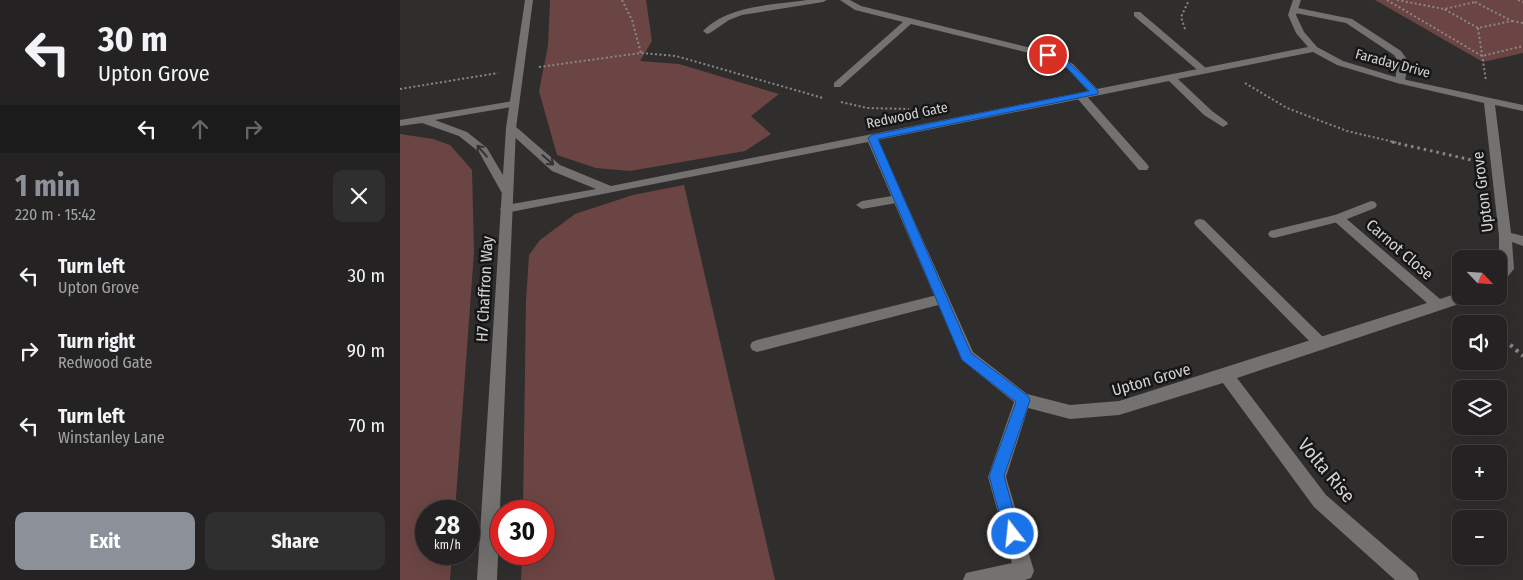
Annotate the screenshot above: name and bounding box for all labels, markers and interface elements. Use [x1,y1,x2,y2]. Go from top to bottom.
text: 30 m [98,18,168,60]
icon: left [15,20,80,85]
pin [1027,34,1069,76]
icon: arrive [1034,41,1062,69]
street label: Faraday Drive [1354,45,1432,82]
text: Upton Grove [98,60,210,87]
street label: Redwood Gate [865,99,949,132]
icon: left [133,115,161,143]
icon: ahead [186,115,214,143]
icon: right [239,115,267,143]
one-way arrow [476,144,487,157]
street label: Upton Grove [1468,150,1497,233]
one-way arrow [541,154,554,165]
text: 1 min [15,168,80,204]
button: close [333,170,385,222]
text: 220 m · 15:42 [15,205,96,224]
street label: Carnot Close [1362,215,1437,284]
street label: H7 Chaffron Way [472,235,497,342]
north arrow [1452,250,1508,305]
map controls [1452,250,1507,565]
text: Turn left [58,255,125,278]
icon: left [15,262,43,290]
text: 30 m [347,264,385,287]
text: Upton Grove [58,278,139,297]
button: sound [1452,315,1507,370]
text: Turn right [58,330,135,353]
icon: right [15,337,43,365]
text: 90 m [347,339,385,362]
text: Redwood Gate [58,353,153,372]
street label: Upton Grove [1110,359,1193,400]
button: layers [1452,380,1507,435]
text: Turn left [58,405,125,428]
icon: left [15,412,43,440]
text: 70 m [349,414,385,437]
text: Winstanley Lane [58,428,165,447]
street label: Volta Rise [1293,434,1360,507]
button: + [1452,445,1507,500]
speed limit sign: 30 [490,500,555,565]
position arrow [986,507,1038,559]
button: − [1452,510,1507,565]
text: 28 [435,511,460,541]
button: Exit [15,512,195,570]
button: Share [205,512,385,570]
text: km/h [434,538,461,552]

